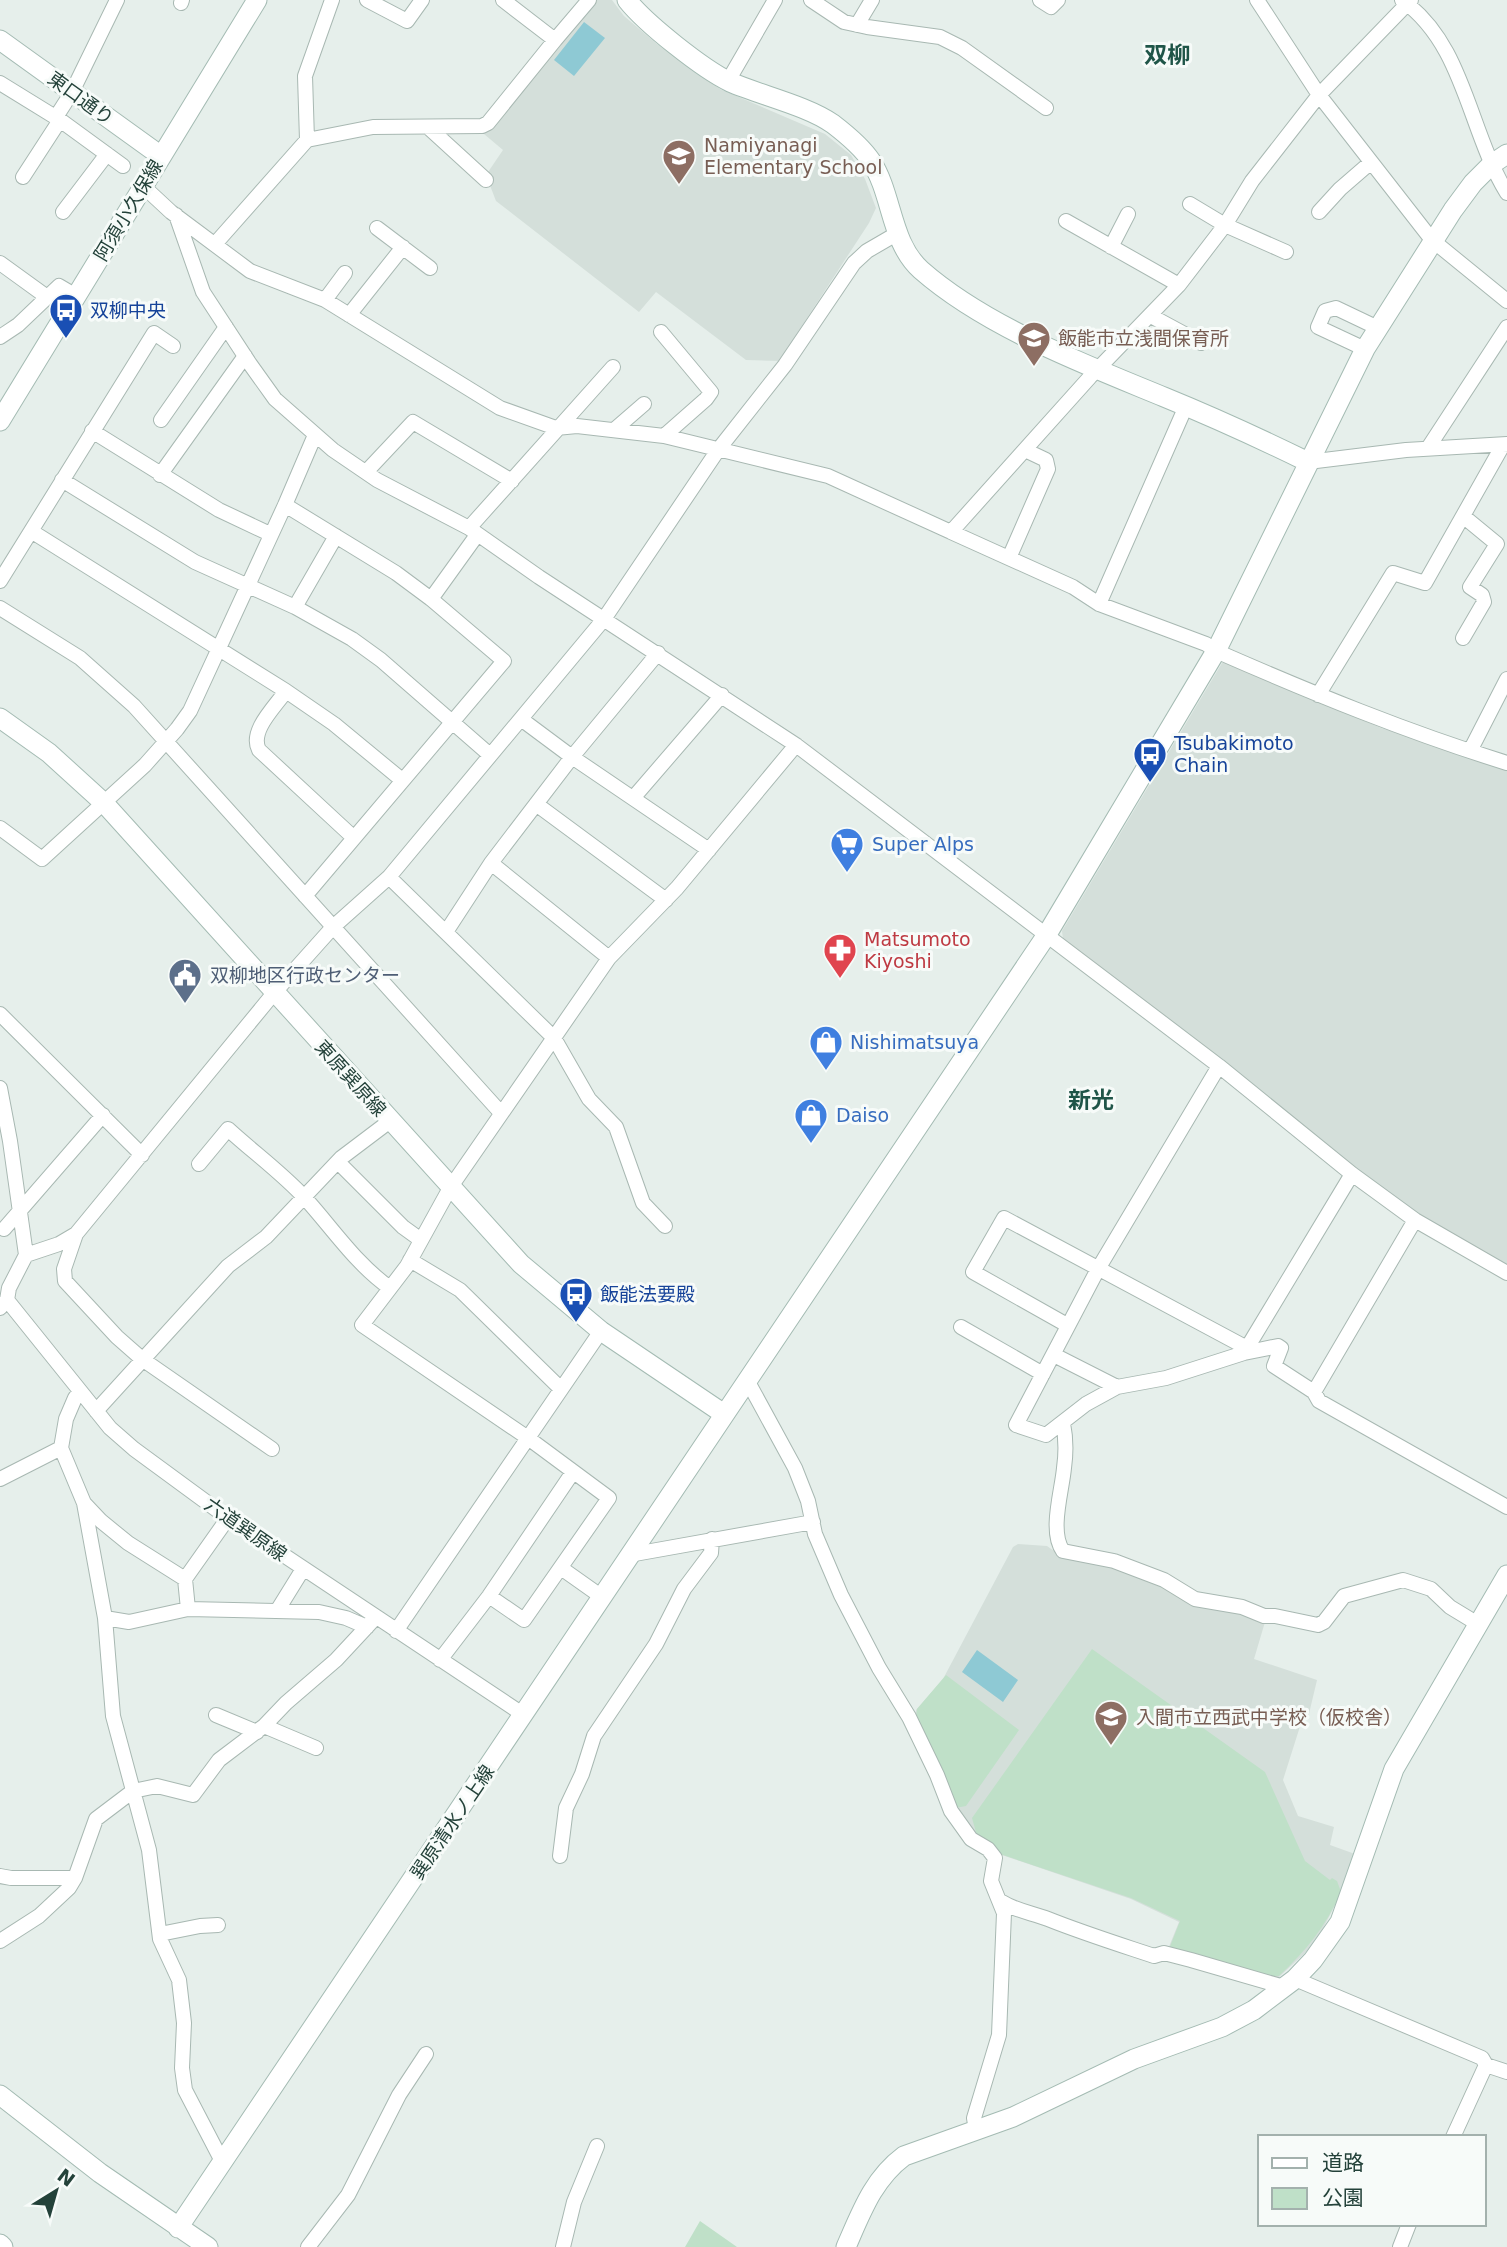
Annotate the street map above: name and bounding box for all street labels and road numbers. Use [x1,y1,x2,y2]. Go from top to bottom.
street label: 東口通り [44,67,118,129]
street label: 阿須小久保線 [89,155,167,265]
street label: 東原巽原線 [311,1035,391,1121]
street label: 六道巽原線 [201,1493,291,1565]
street label: 巽原清水ノ上線 [406,1761,498,1883]

